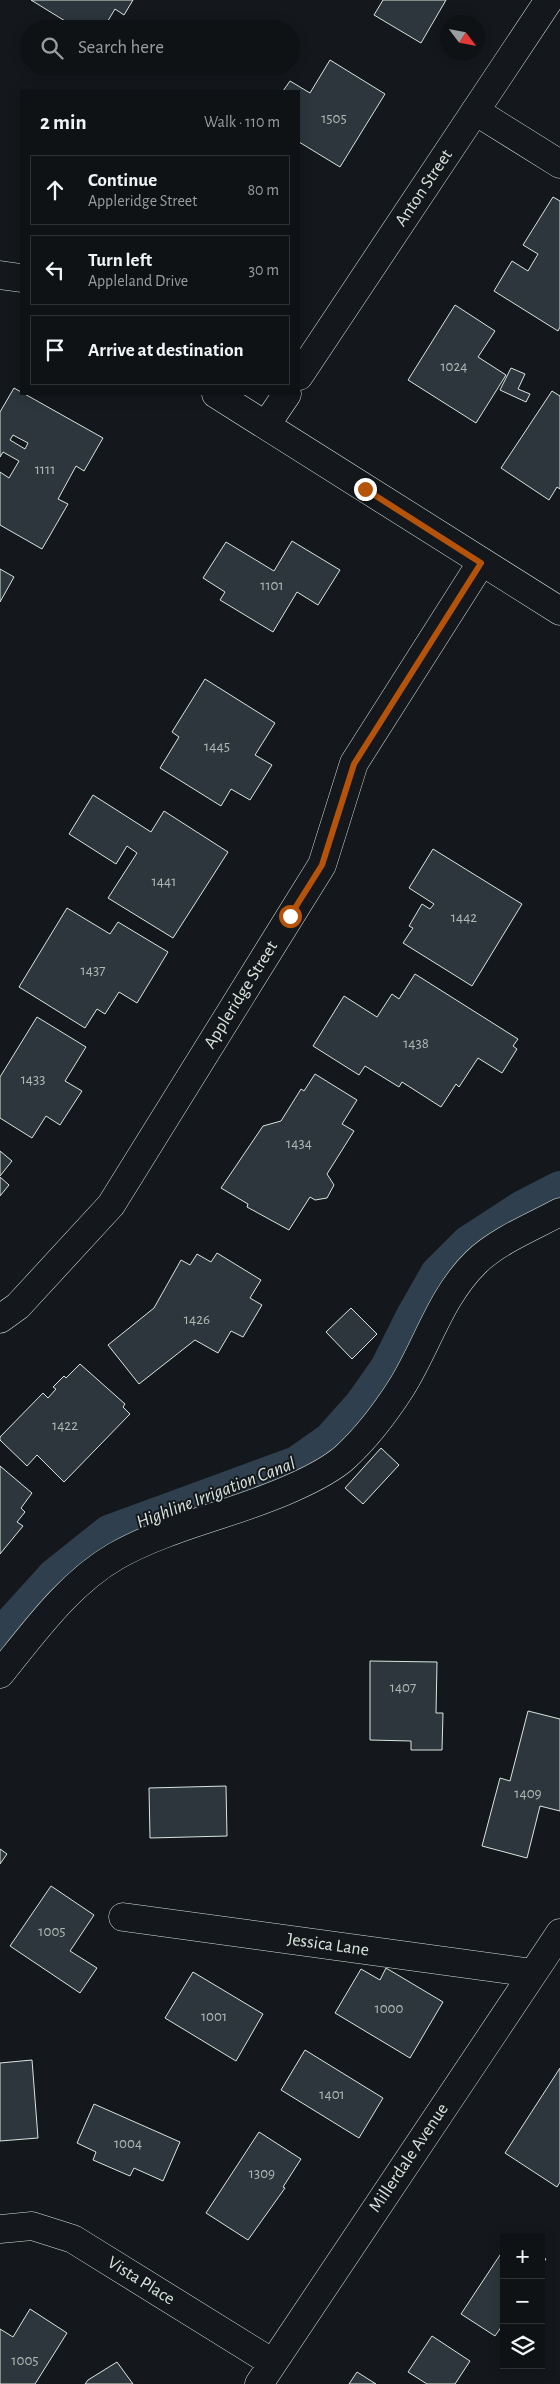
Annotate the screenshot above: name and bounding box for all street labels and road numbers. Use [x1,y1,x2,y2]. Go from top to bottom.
street label: Anton Street [392,146,456,230]
street label: Appleridge Street [201,938,281,1052]
street label: Jessica Lane [286,1930,370,1960]
street label: Millerdale Avenue [366,2100,452,2216]
street label: Vista Place [104,2253,178,2309]

